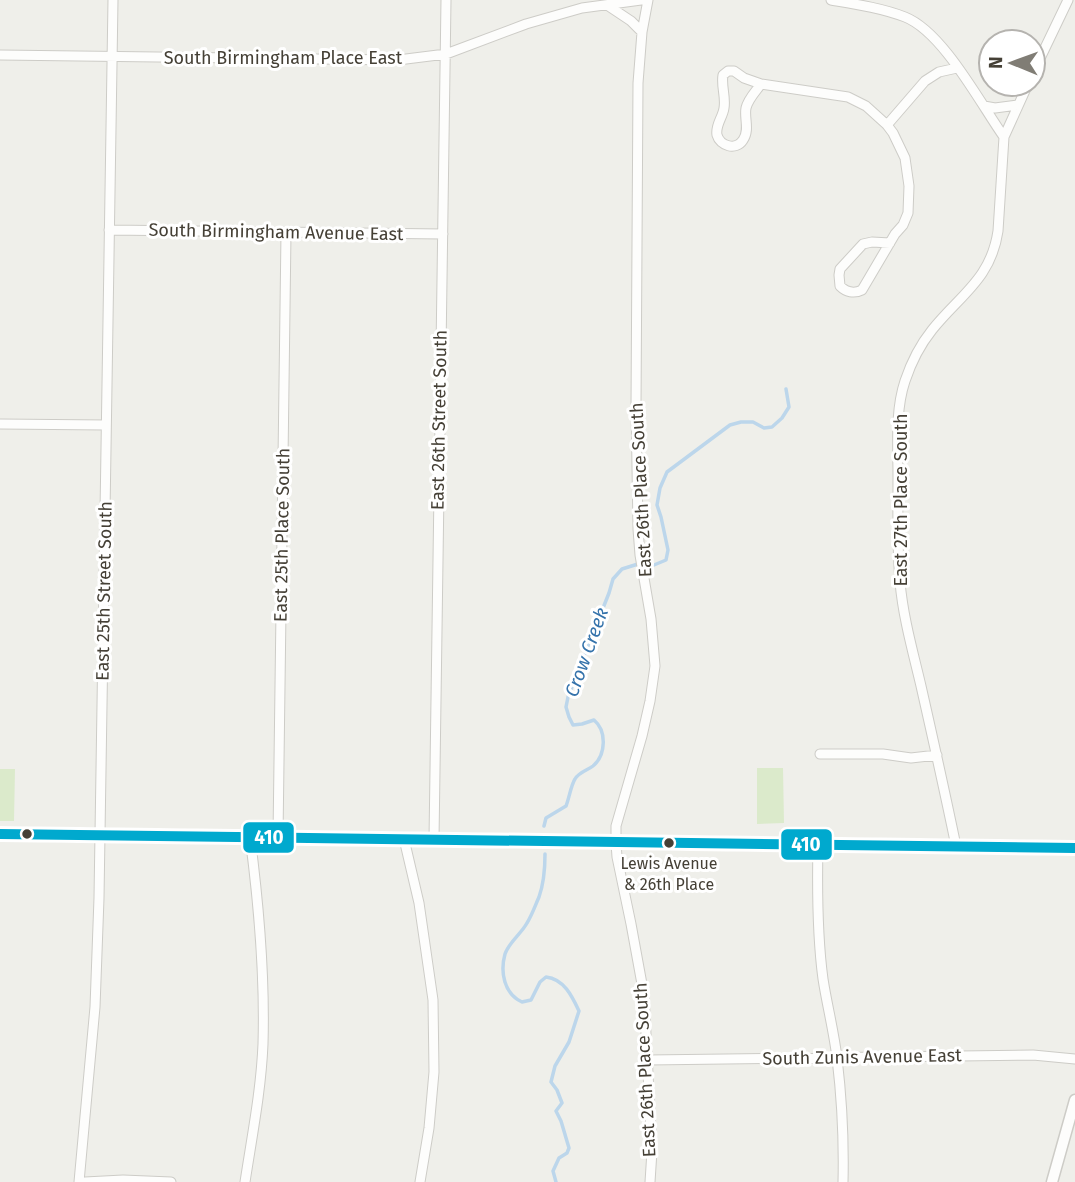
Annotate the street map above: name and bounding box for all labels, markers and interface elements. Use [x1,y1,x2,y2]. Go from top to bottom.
north arrow [977,28,1047,98]
street label: South Birmingham Place East [164,47,403,69]
text: N [984,56,1007,69]
street label: South Birmingham Avenue East [148,219,404,245]
street label: East 26th Street South [426,330,452,510]
street label: East 26th Place South [625,402,657,578]
street label: East 27th Place South [890,413,912,587]
street label: East 25th Place South [269,448,295,622]
street label: East 25th Street South [91,501,117,681]
water label: Crow Creek [560,604,613,700]
line badge: 410 [242,821,295,854]
text: 410 [254,826,284,849]
unlabelled marker [20,827,34,841]
line badge: 410 [780,828,833,861]
text: 410 [791,833,821,856]
marker: Lewis Avenue & 26th Place [662,836,676,850]
place label: Lewis Avenue & 26th Place [620,854,718,894]
street label: East 26th Place South [629,982,661,1158]
street label: South Zunis Avenue East [762,1044,962,1070]

